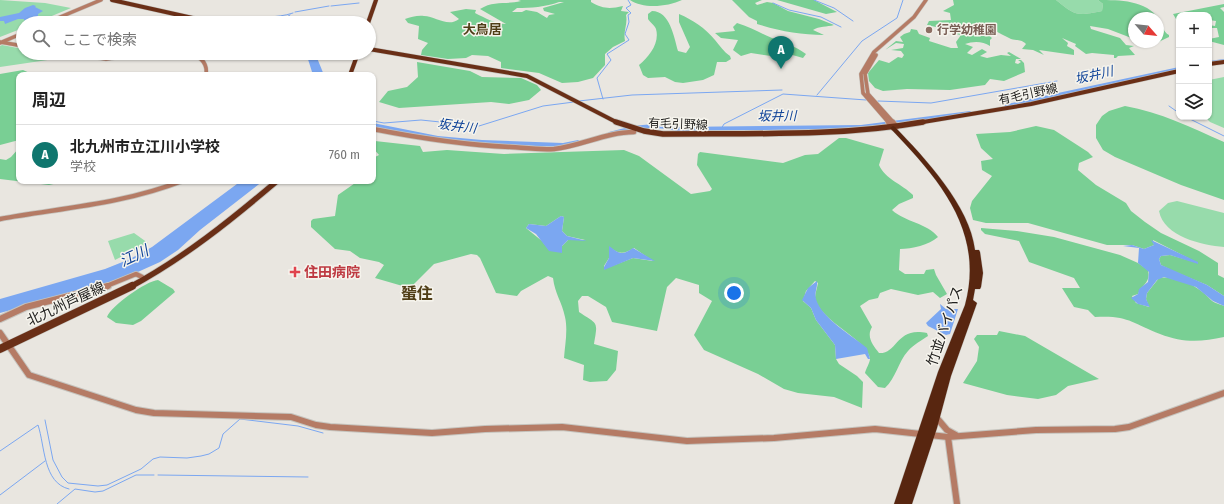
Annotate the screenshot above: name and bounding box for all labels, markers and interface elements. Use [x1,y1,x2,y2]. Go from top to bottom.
north arrow [1128,12,1164,48]
map controls [1176,12,1212,120]
button: + [1176,12,1212,48]
search box [16,16,376,60]
district label: 大鳥居 [462,22,502,37]
place label: 行学幼稚園 [937,23,997,37]
marker: 行学幼稚園 [924,25,934,35]
icon: search [30,27,52,49]
text: ここで検索 [62,31,137,49]
pin: A [768,36,794,69]
button: − [1176,48,1212,84]
water label: 坂井川 [1073,63,1117,87]
street label: 有毛引野線 [997,81,1059,107]
button: layers [1176,84,1212,120]
text: 周辺 [32,90,66,111]
water label: 坂井川 [757,108,799,124]
water label: 坂井川 [437,116,479,136]
street label: 有毛引野線 [648,116,708,132]
text: 北九州市立江川小学校 [70,138,220,156]
text: A [41,147,49,162]
text: 760 m [329,147,360,162]
text: 学校 [70,159,96,174]
water label: 江川 [117,241,153,270]
place label: 住田病院 [304,264,360,281]
marker: 住田病院 [289,266,301,278]
street label: 北九州芦屋線 [24,279,108,329]
your location [724,283,744,303]
district label: 蜑住 [401,284,433,303]
street label: 竹並バイパス [923,284,967,368]

